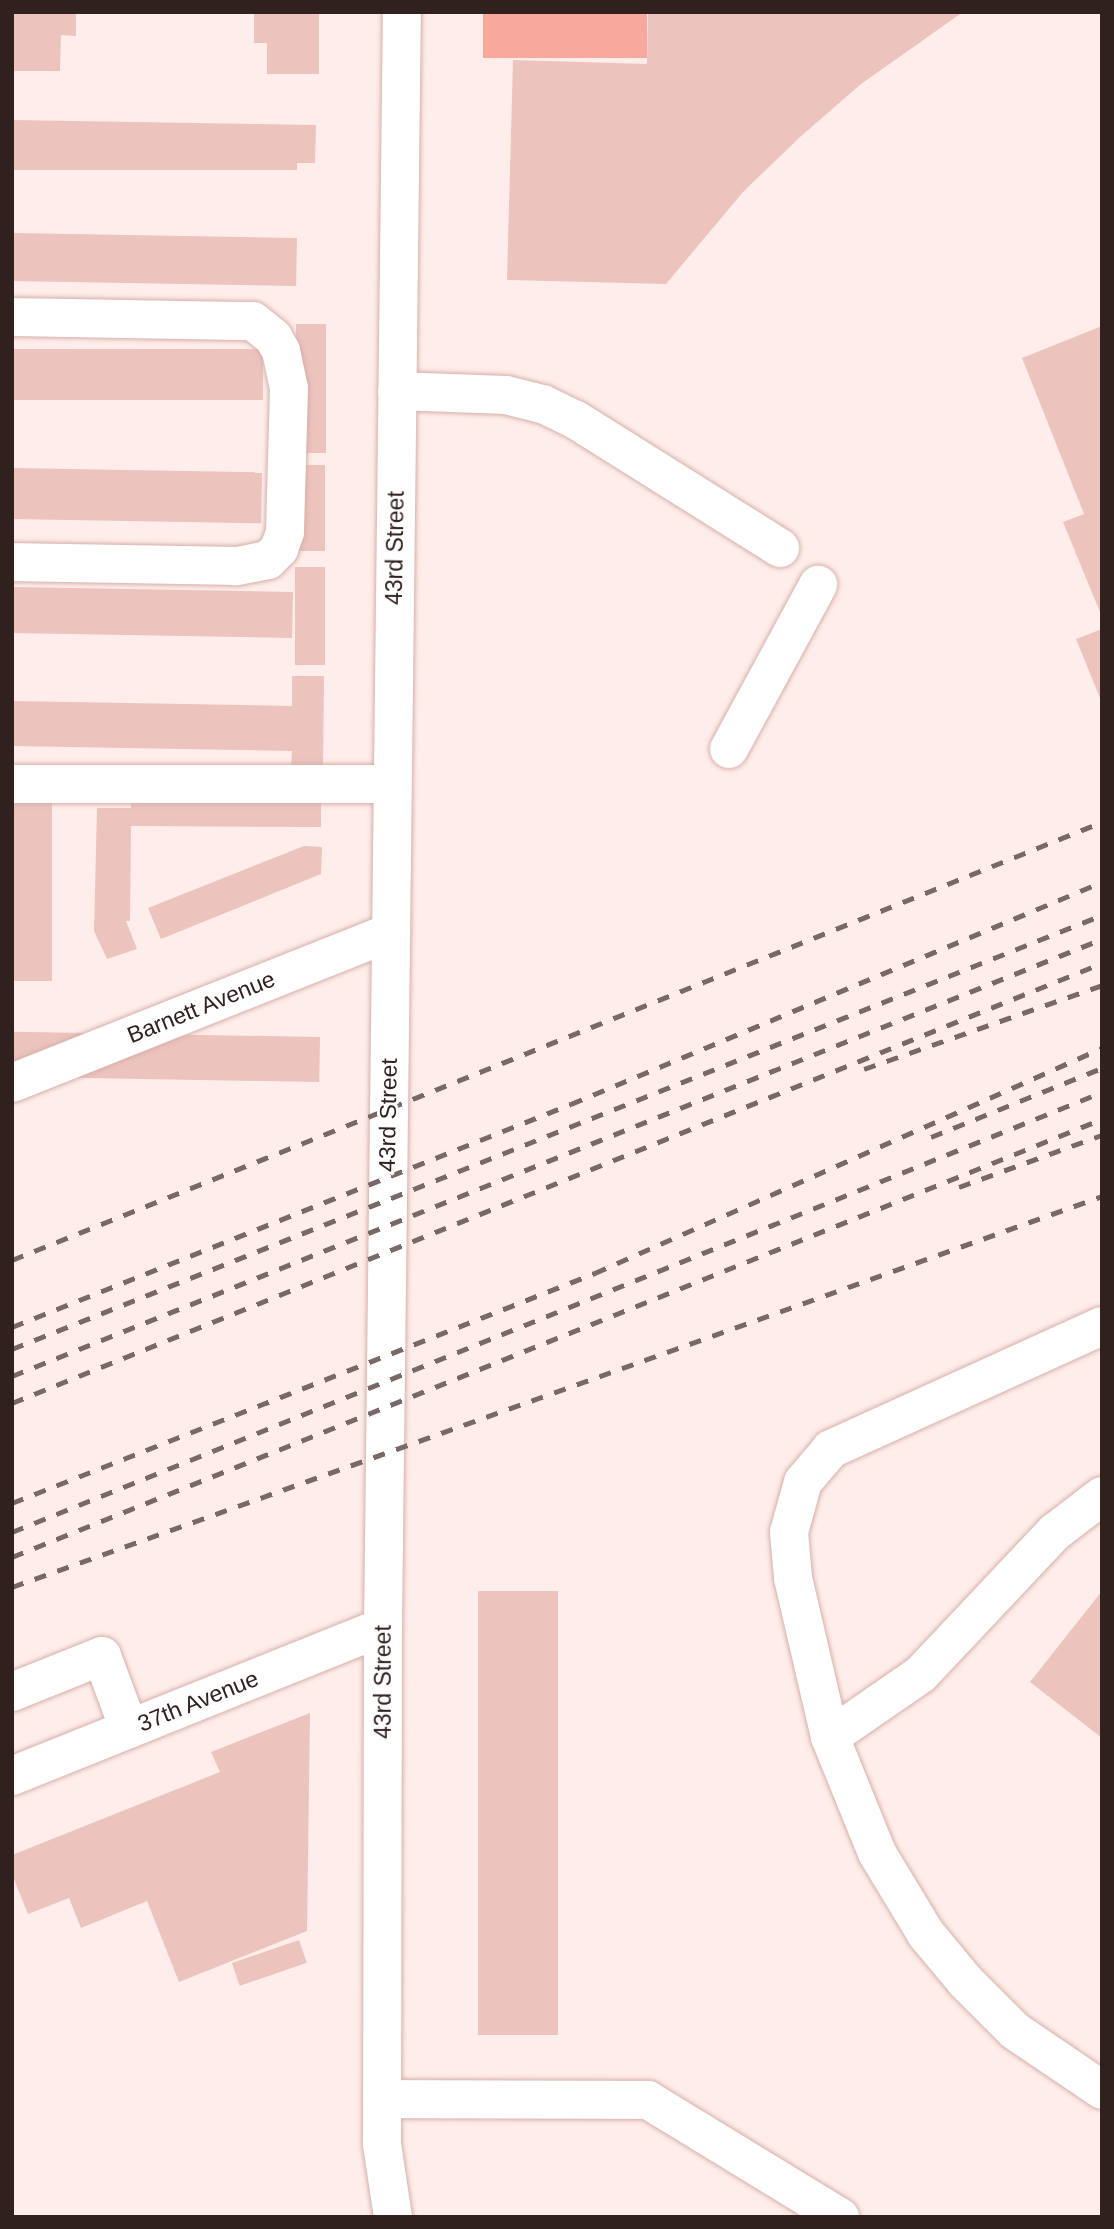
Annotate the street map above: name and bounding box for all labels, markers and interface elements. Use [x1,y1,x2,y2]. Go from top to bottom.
street label: 43rd Street [380,491,410,605]
street label: Barnett Avenue [123,965,279,1049]
street label: 43rd Street [373,1058,403,1172]
street label: 43rd Street [369,1625,397,1739]
street label: 37th Avenue [133,1664,263,1738]

